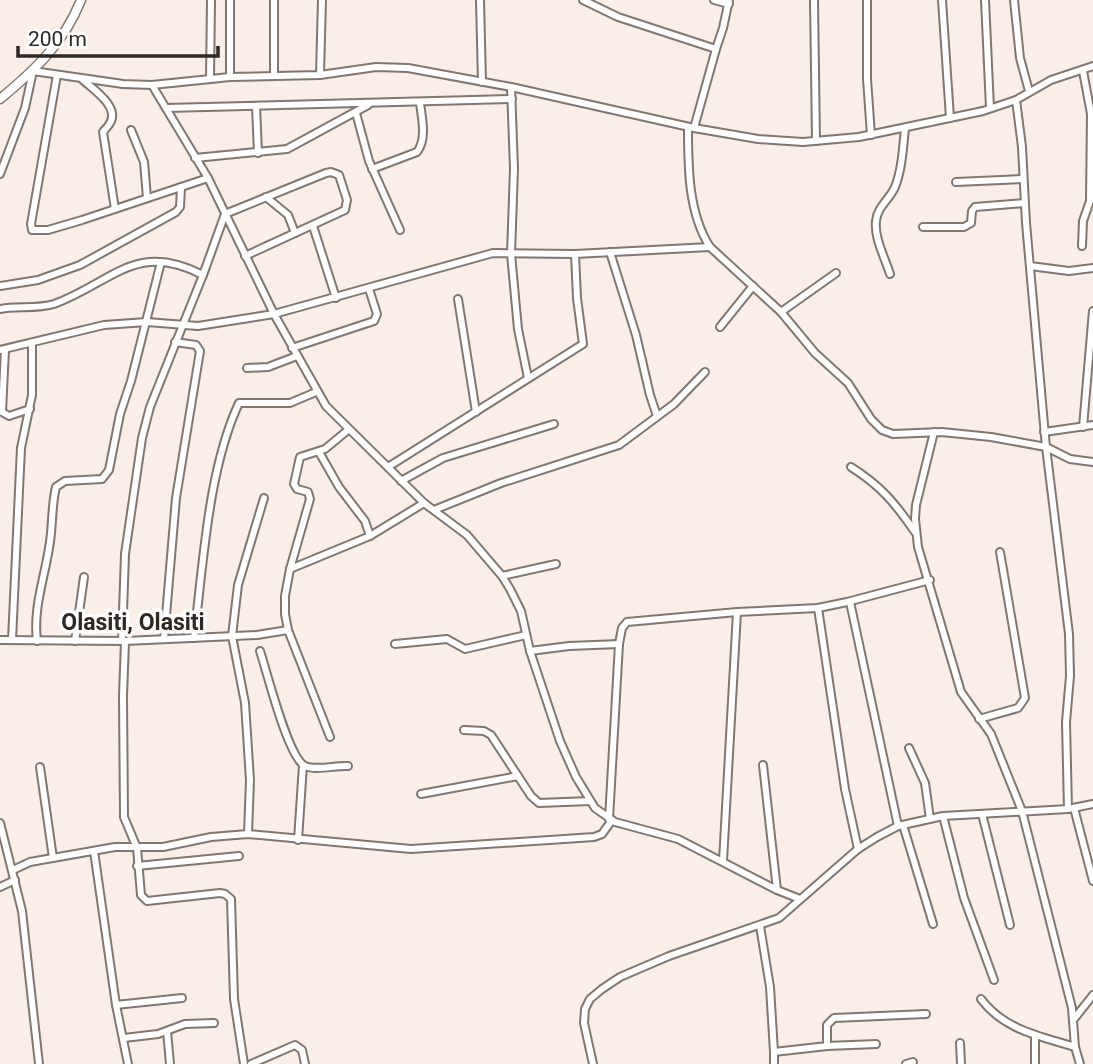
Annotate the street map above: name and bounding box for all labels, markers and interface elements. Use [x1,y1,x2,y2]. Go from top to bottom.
scale bar [18,14,217,58]
text: 200 m [28,27,87,51]
district label: Olasiti, Olasiti [61,609,205,636]

